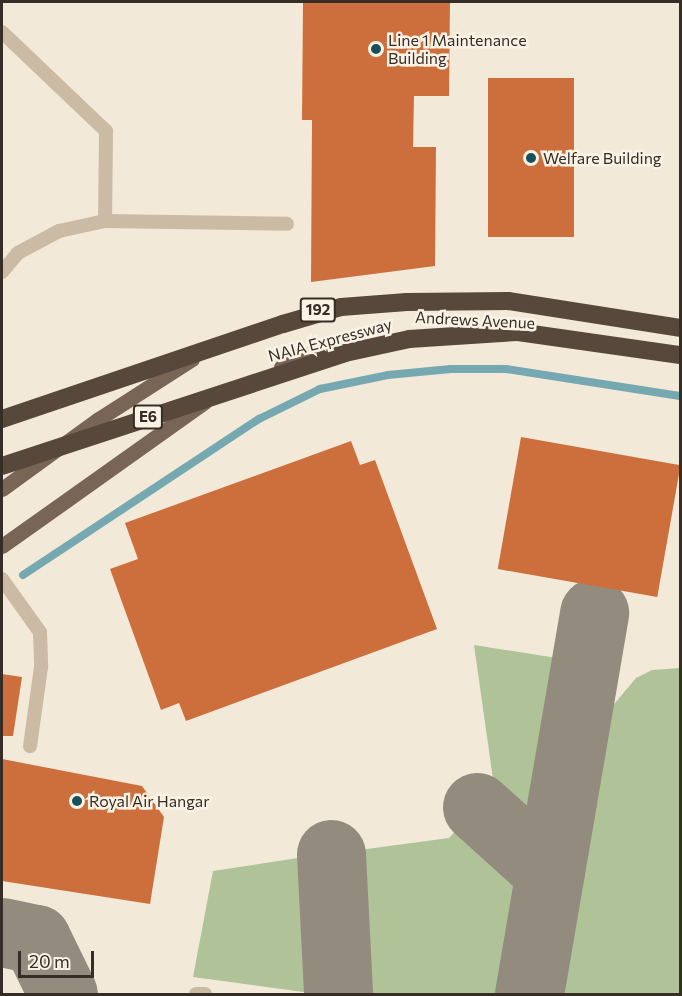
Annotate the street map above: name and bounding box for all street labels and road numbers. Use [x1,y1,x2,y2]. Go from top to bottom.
road number: 192 [298,298,338,322]
street label: Andrews Avenue [414,307,536,333]
street label: NAIA Expressway [266,314,394,366]
road number: E6 [132,405,164,429]

